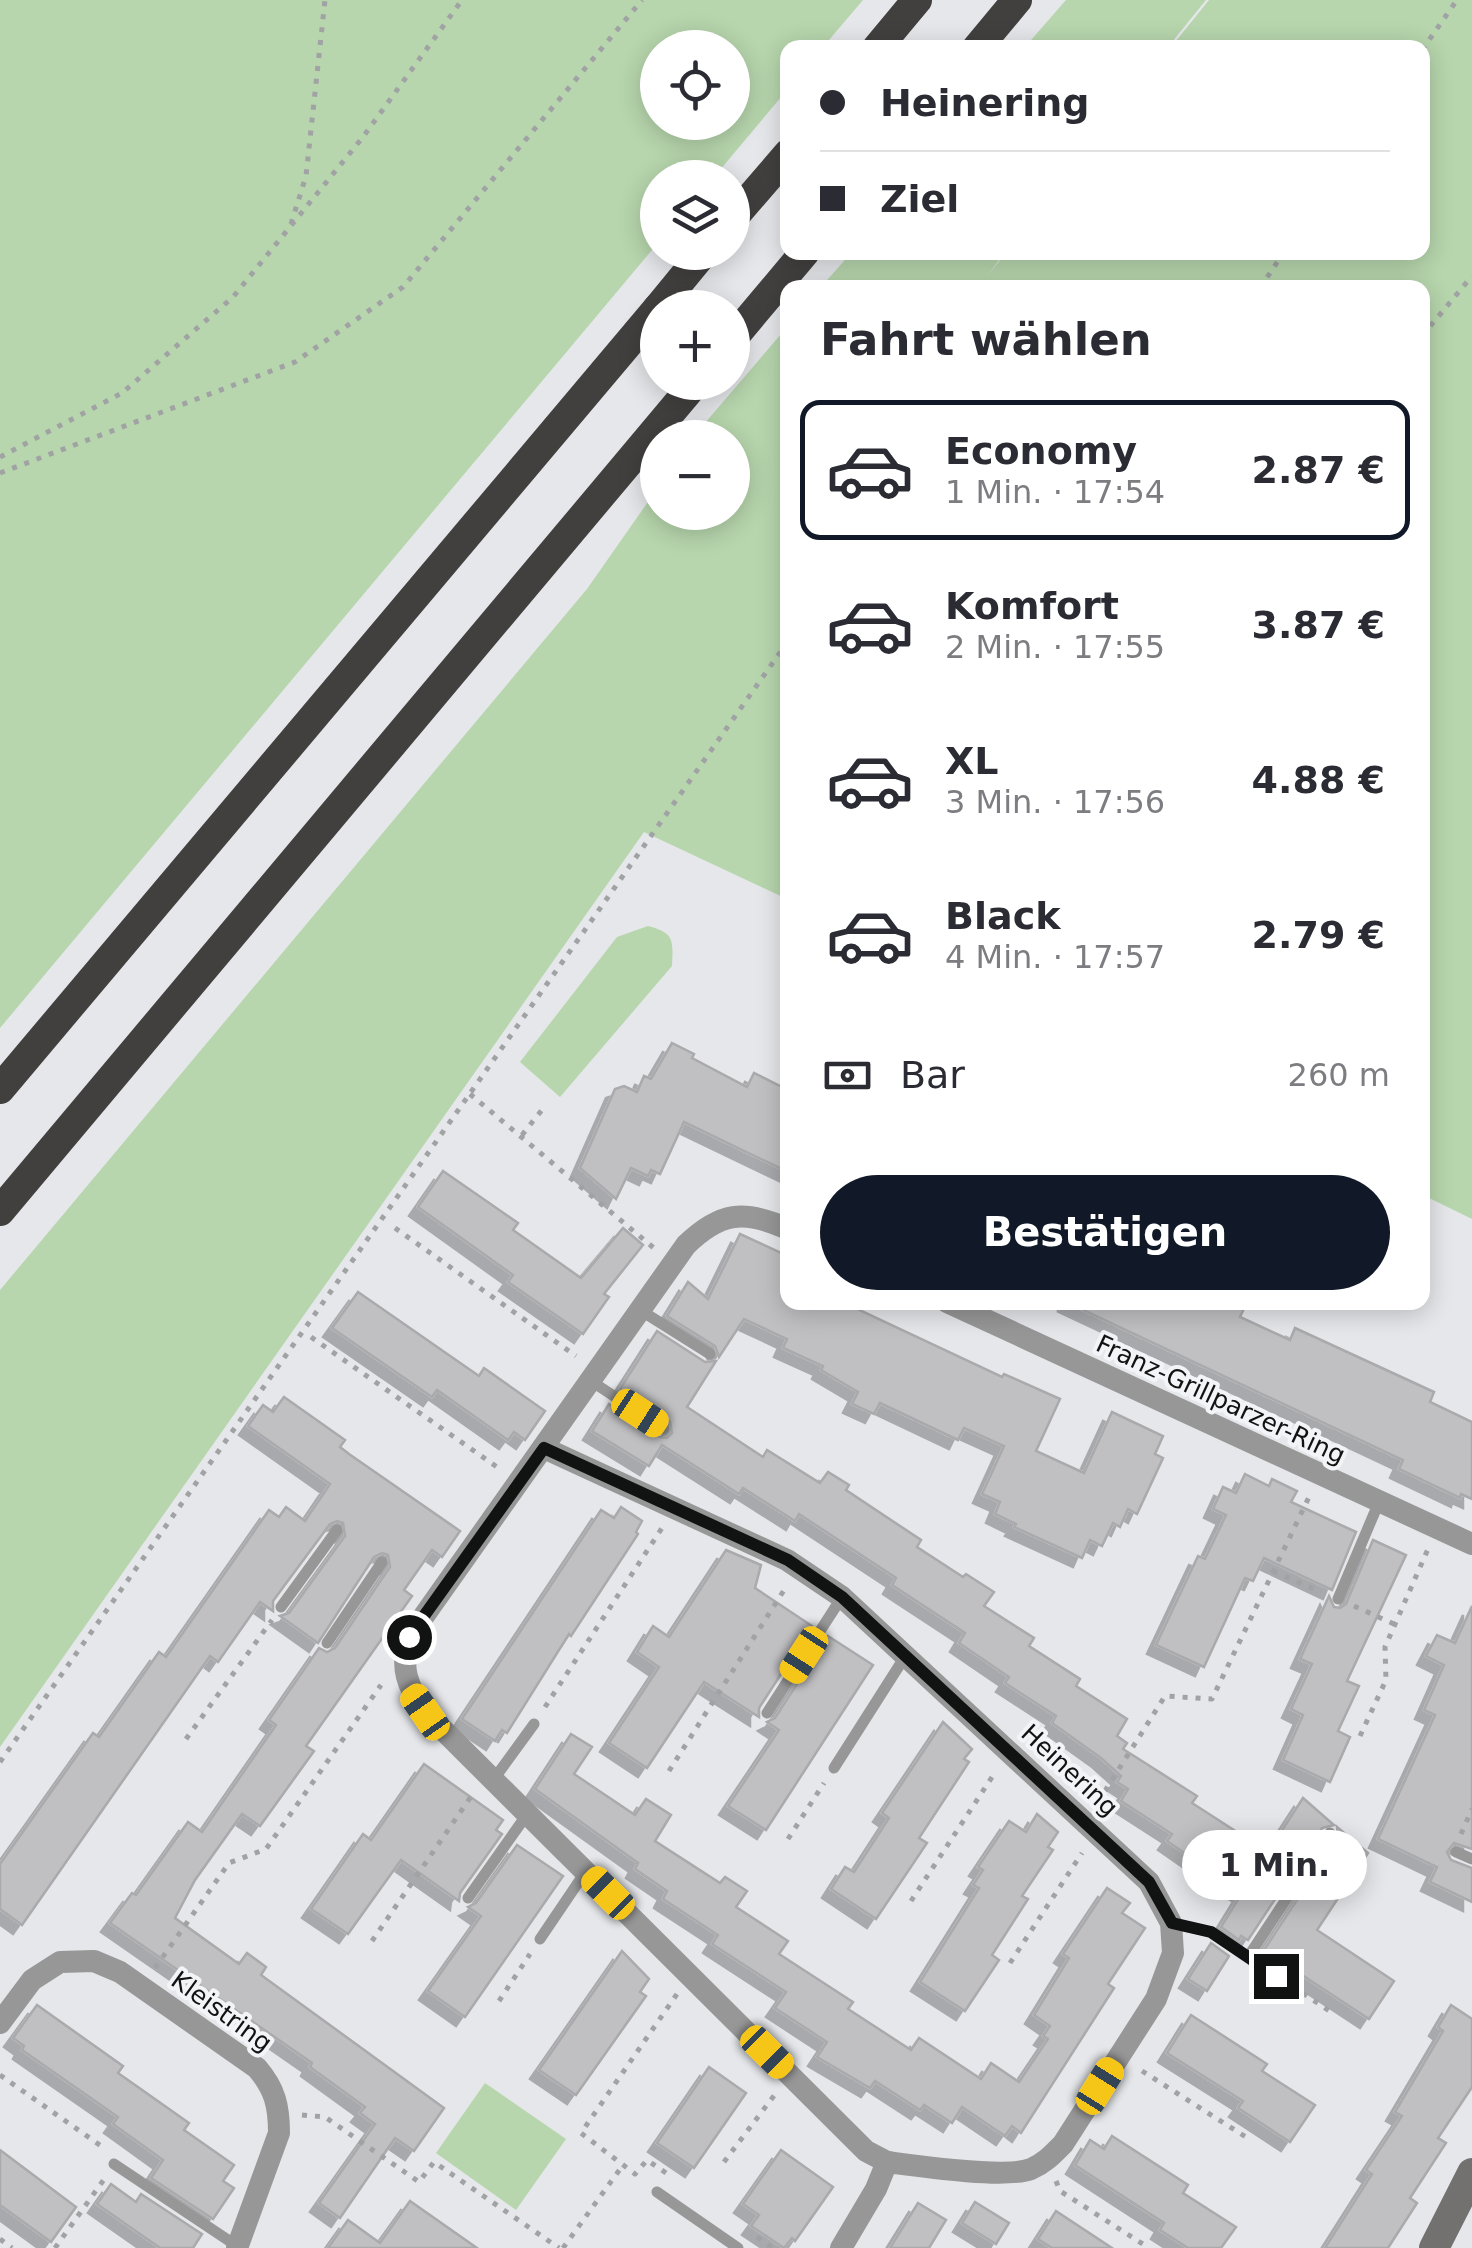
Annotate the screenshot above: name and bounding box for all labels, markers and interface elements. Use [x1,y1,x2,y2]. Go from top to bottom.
map controls [640,30,750,530]
button: locate [640,30,750,140]
text: Heinering [880,81,1089,125]
button: layers [640,160,750,270]
text: Ziel [880,177,959,221]
button: + [640,290,750,400]
text: Fahrt wählen [820,313,1152,366]
button: − [640,420,750,530]
icon: car [825,425,915,515]
text: Economy [945,429,1137,473]
text: 2.87 € [1252,448,1385,492]
text: 1 Min. · 17:54 [945,473,1165,511]
icon: car [825,580,915,670]
text: Komfort [945,584,1119,628]
text: 3.87 € [1252,603,1385,647]
text: 2 Min. · 17:55 [945,628,1165,666]
icon: car [825,735,915,825]
text: XL [945,739,999,783]
text: 4.88 € [1252,758,1385,802]
text: 3 Min. · 17:56 [945,783,1165,821]
icon: car [825,890,915,980]
text: Black [945,894,1060,938]
text: 2.79 € [1252,913,1385,957]
text: 4 Min. · 17:57 [945,938,1165,976]
icon: cash [820,1048,875,1103]
text: Bar [900,1053,965,1097]
text: 260 m [1288,1056,1390,1094]
button: Bestätigen [820,1175,1390,1290]
street label: Franz-Grillparzer-Ring [1092,1329,1350,1470]
car [607,1384,673,1442]
route start [387,1615,432,1660]
car [775,1622,833,1688]
car [396,1679,454,1745]
street label: Heinering [1015,1718,1124,1822]
callout: 1 Min. [1184,1831,1368,1901]
text: 1 Min. [1219,1846,1330,1884]
car [576,1861,640,1925]
route end [1254,1954,1299,1999]
street label: Kleistring [166,1965,278,2058]
car [735,2020,799,2084]
car [1071,2053,1129,2119]

